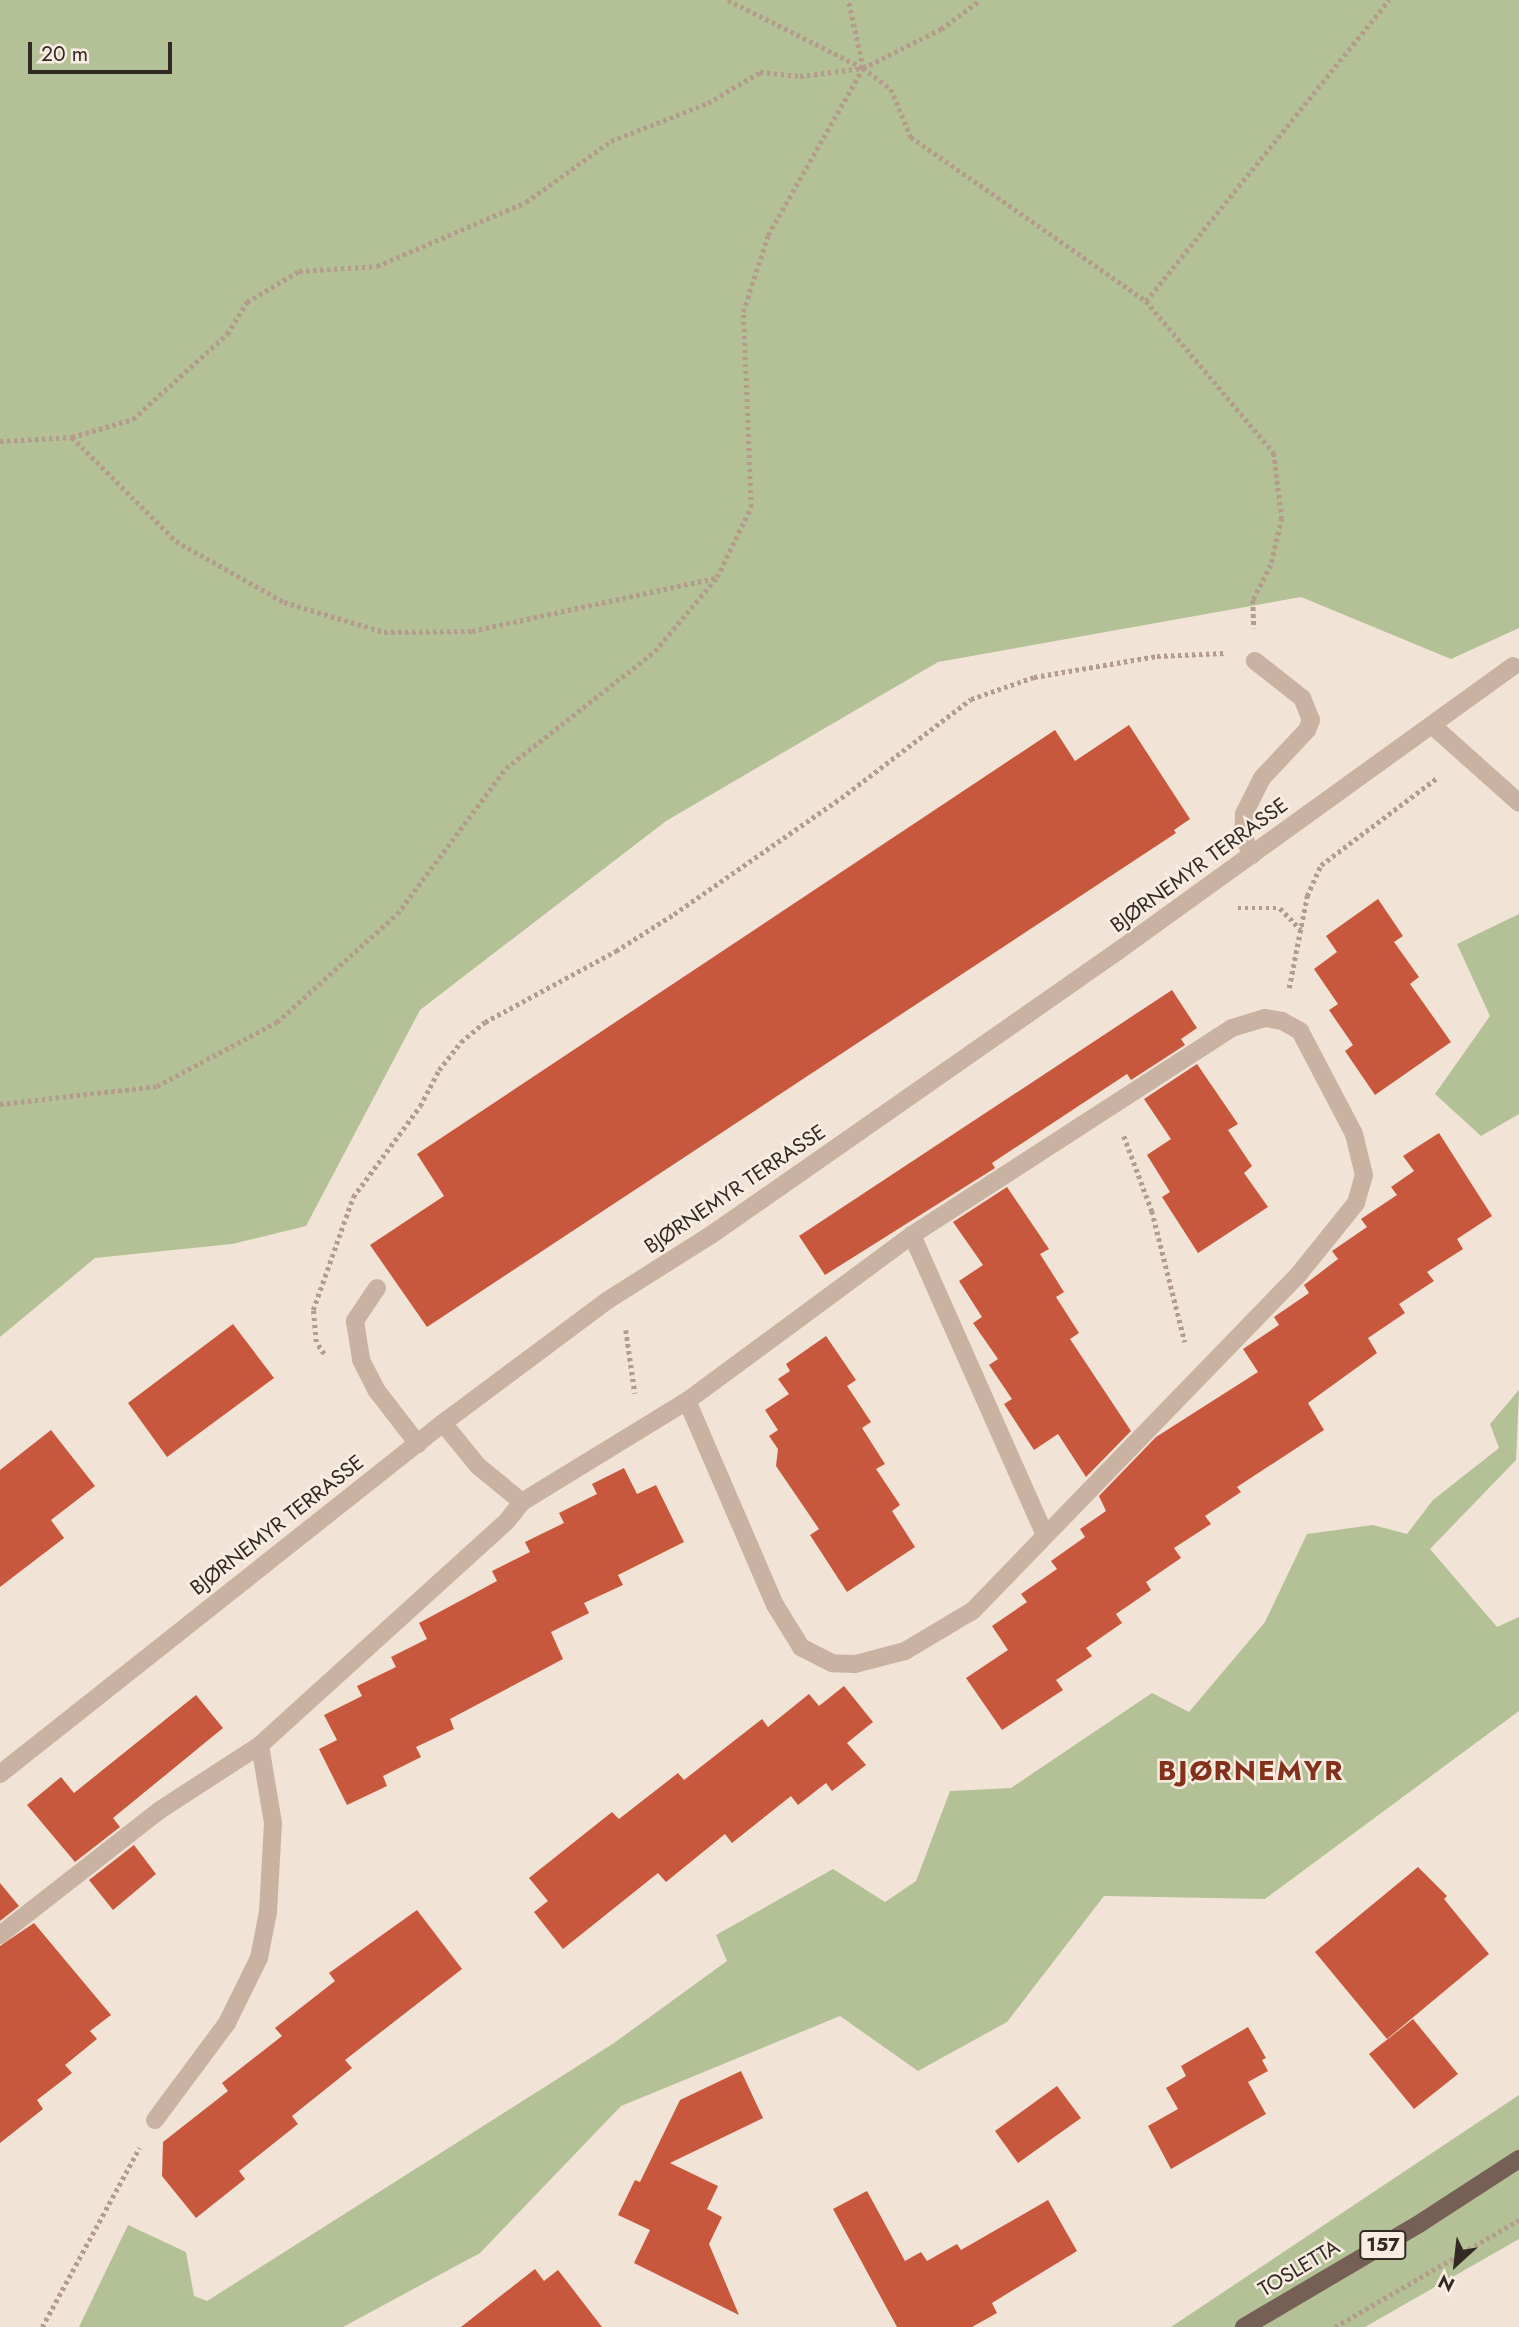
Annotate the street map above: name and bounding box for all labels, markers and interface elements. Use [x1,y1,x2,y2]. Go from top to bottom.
scale bar [32,28,175,72]
text: 20 m [41,39,88,69]
street label: BJØRNEMYR TERRASSE [1105,792,1293,938]
street label: BJØRNEMYR TERRASSE [640,1119,830,1259]
street label: BJØRNEMYR TERRASSE [185,1449,369,1601]
district label: BJØRNEMYR [1159,1754,1343,1788]
north arrow [1421,2229,1491,2299]
road number: 157 [1358,2230,1408,2260]
street label: TOSLETTA [1254,2234,1344,2302]
text: N [1433,2268,1459,2299]

